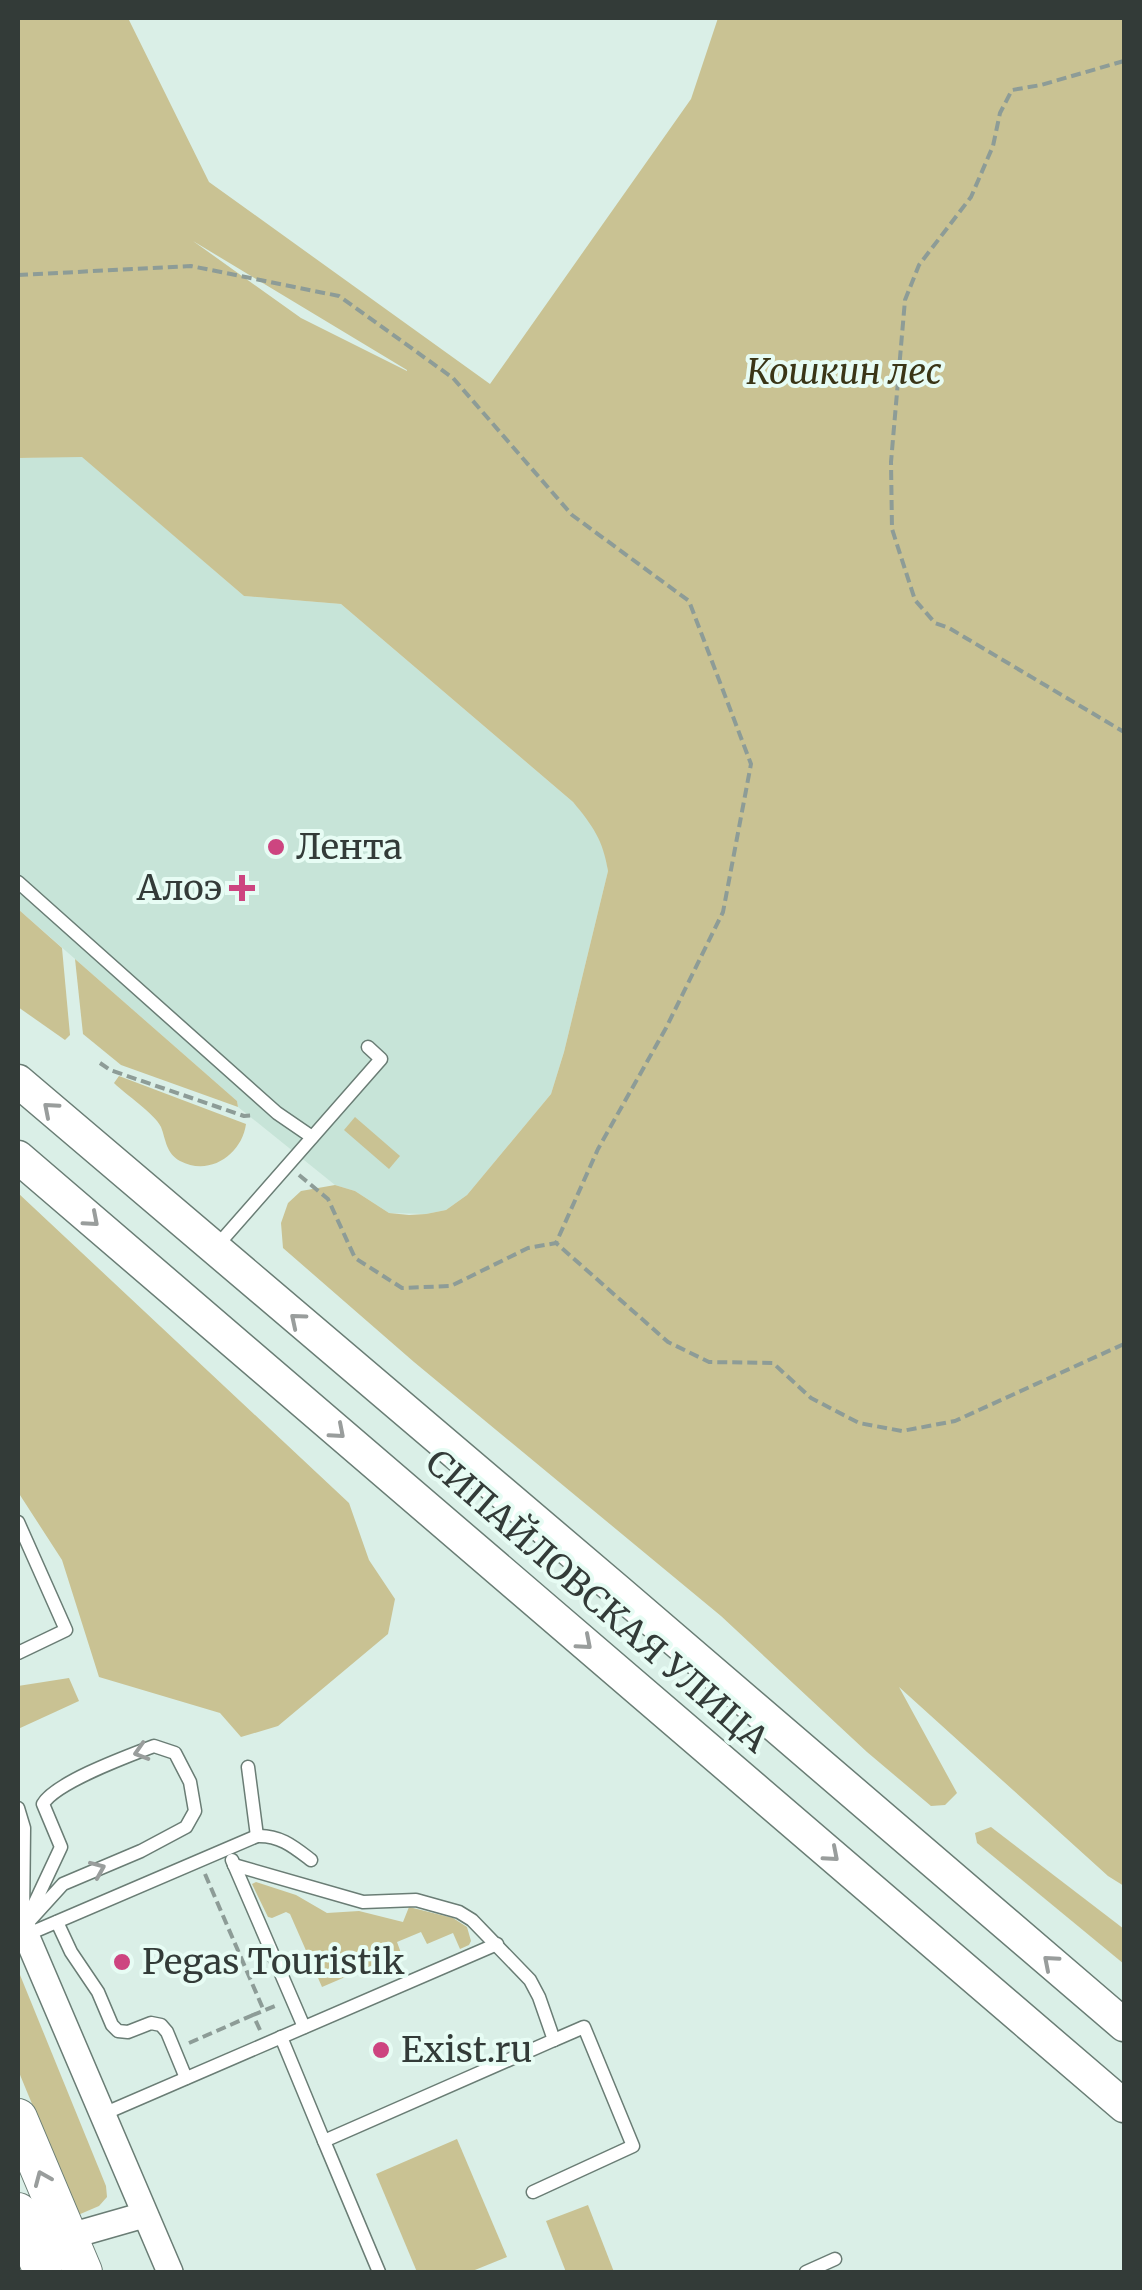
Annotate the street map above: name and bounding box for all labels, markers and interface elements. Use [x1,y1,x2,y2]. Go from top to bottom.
park label: Кошкин лес [746,350,942,394]
place label: Лента [296,825,402,869]
marker: Лента [265,836,287,858]
place label: Алоэ [136,866,222,910]
marker: Алоэ [231,877,253,899]
one-way arrow [43,1103,61,1121]
one-way arrow [80,1209,98,1227]
one-way arrow [290,1314,308,1332]
one-way arrow [327,1420,345,1438]
street label: СИПАЙЛОВСКАЯ УЛИЦА [417,1440,778,1762]
one-way arrow [573,1632,592,1650]
one-way arrow [134,1740,151,1761]
one-way arrow [820,1843,839,1861]
one-way arrow [88,1861,106,1881]
place label: Pegas Touristik [142,1940,405,1984]
marker: Pegas Touristik [111,1951,133,1973]
one-way arrow [1044,1955,1062,1973]
place label: Exist.ru [401,2028,533,2072]
marker: Exist.ru [370,2039,392,2061]
one-way arrow [34,2170,54,2187]

